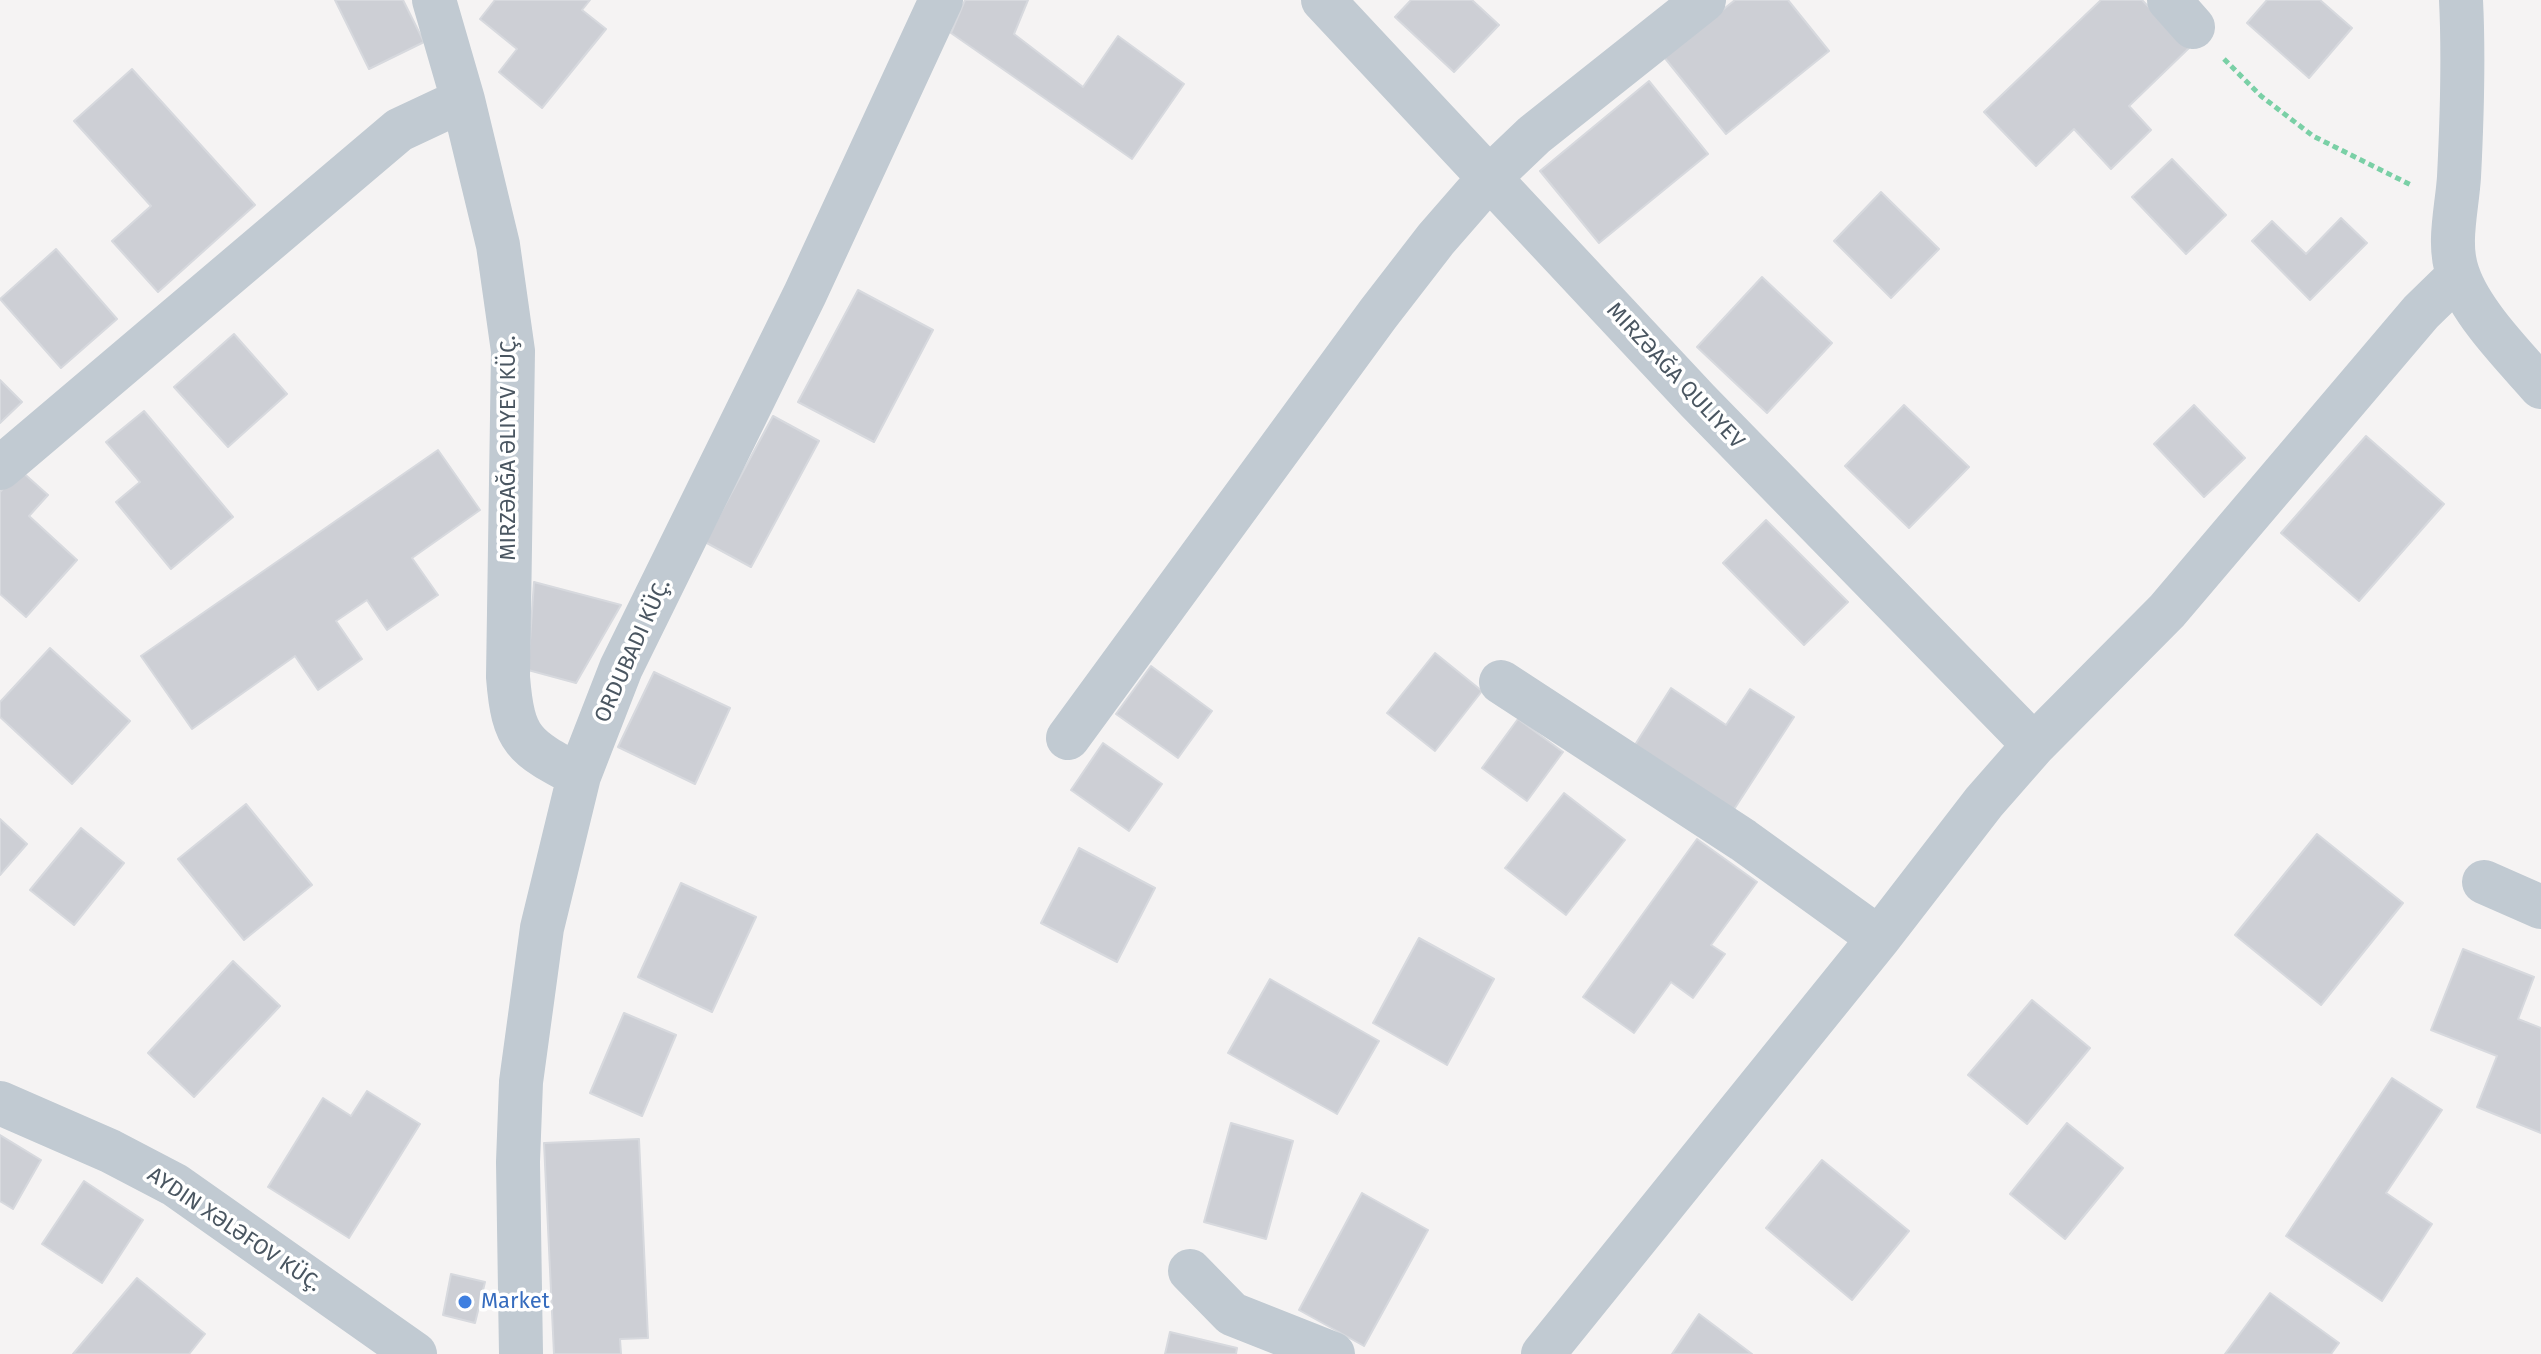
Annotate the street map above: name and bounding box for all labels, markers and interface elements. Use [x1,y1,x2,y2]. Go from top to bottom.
street label: MIRZƏAĞA QULIYEV [1601,298,1749,454]
street label: MIRZƏAĞA ƏLIYEV KÜÇ. [496,335,522,561]
street label: ORDUBADI KÜÇ. [590,575,676,727]
street label: AYDIN XƏLƏFOV KÜÇ. [142,1162,326,1298]
place label: Market [481,1289,550,1315]
marker: Market [456,1293,474,1311]

